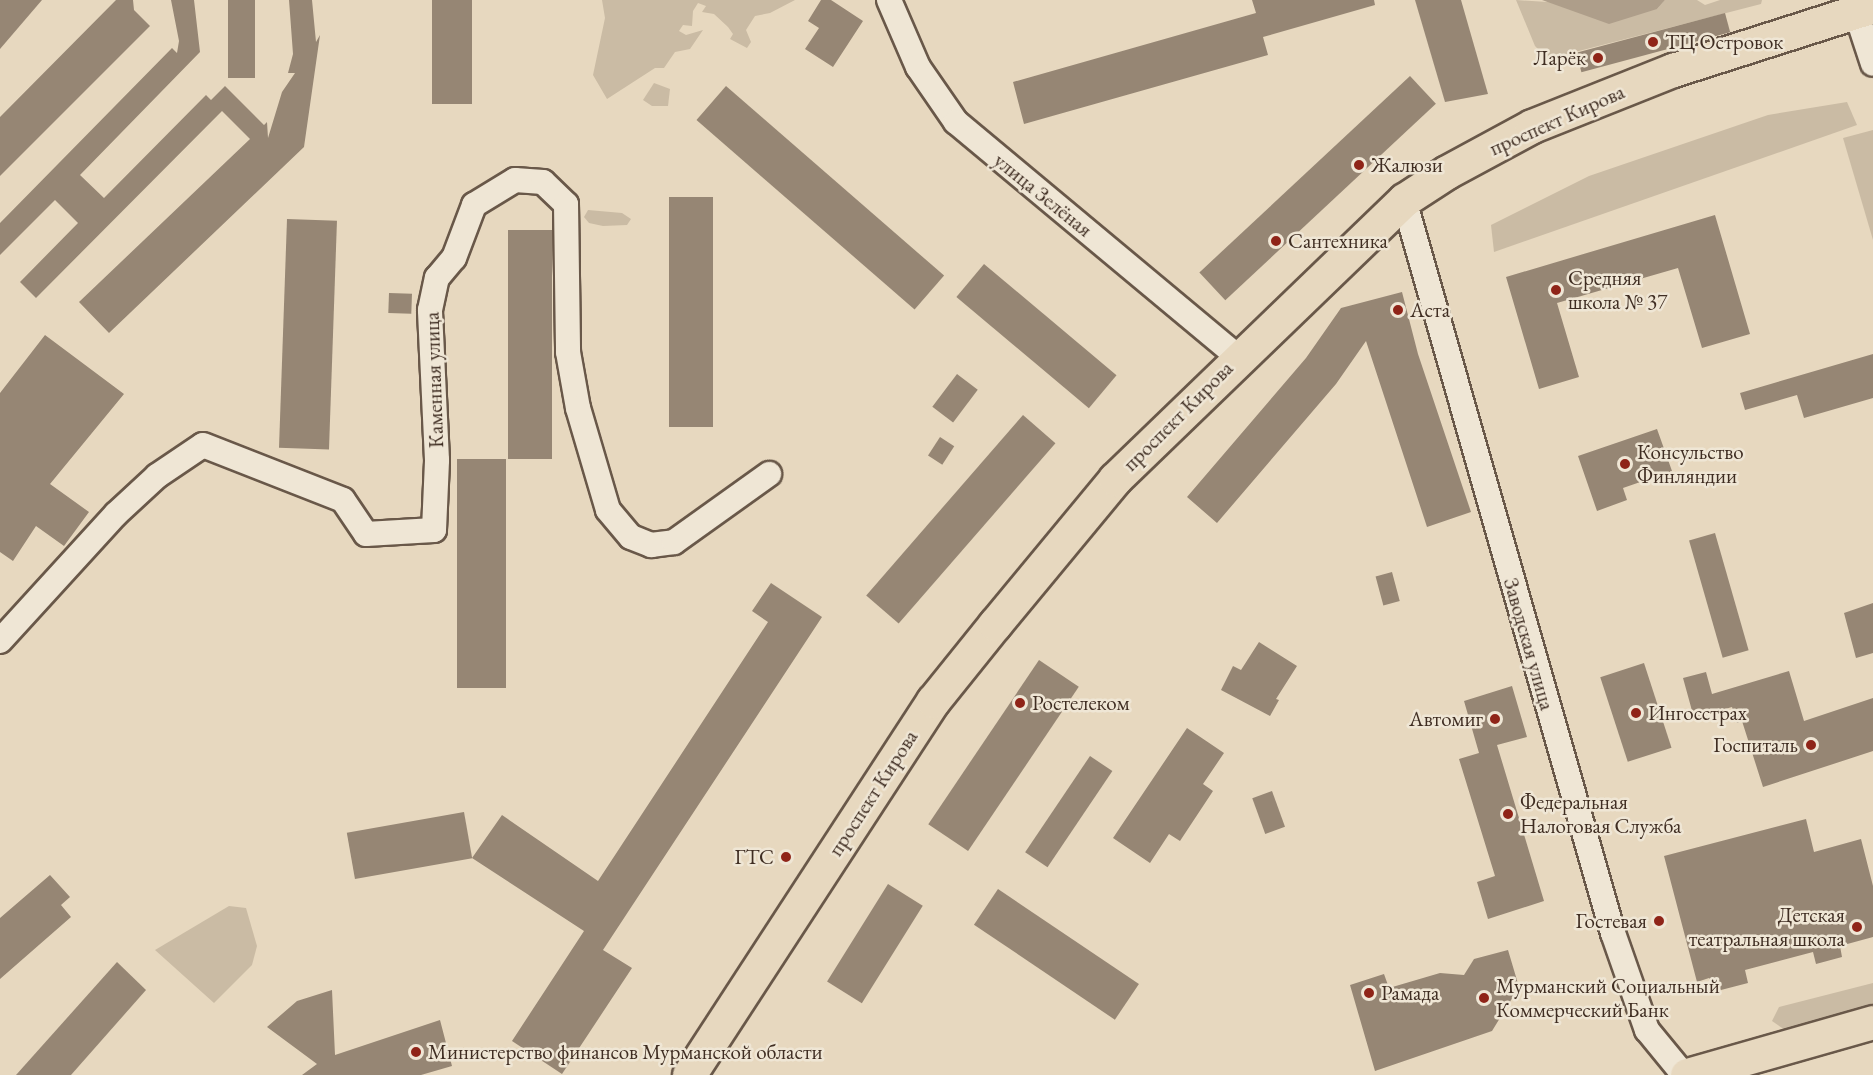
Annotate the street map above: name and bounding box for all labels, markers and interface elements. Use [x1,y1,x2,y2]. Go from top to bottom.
place label: ТЦ Островок [1665,29,1783,55]
marker: ТЦ Островок [1646,35,1660,49]
place label: Ларёк [1534,45,1586,71]
marker: Ларёк [1591,51,1605,65]
street label: проспект Кирова [1486,79,1628,161]
street label: улица Зелёная [989,148,1097,242]
place label: Жалюзи [1371,152,1443,178]
marker: Жалюзи [1352,158,1366,172]
place label: Сантехника [1288,228,1388,254]
marker: Сантехника [1269,234,1283,248]
place label: Средняя школа № 37 [1568,265,1667,315]
marker: Средняя школа № 37 [1549,283,1563,297]
place label: Аста [1410,297,1450,323]
marker: Аста [1391,303,1405,317]
street label: Каменная улица [419,311,449,449]
street label: проспект Кирова [1118,356,1238,476]
place label: Консульство Финляндии [1637,439,1744,489]
marker: Консульство Финляндии [1618,457,1632,471]
street label: Заводская улица [1498,575,1560,713]
place label: Ростелеком [1032,690,1130,716]
marker: Ростелеком [1013,696,1027,710]
place label: Ингосстрах [1648,700,1747,726]
place label: Автомиг [1409,706,1483,732]
marker: Ингосстрах [1629,706,1643,720]
marker: Автомиг [1488,712,1502,726]
street label: проспект Кирова [823,725,923,861]
place label: Госпиталь [1713,732,1798,758]
marker: Госпиталь [1802,736,1820,754]
place label: Федеральная Налоговая Служба [1520,789,1681,839]
marker: Федеральная Налоговая Служба [1501,807,1515,821]
place label: ГТС [735,844,774,870]
marker: ГТС [779,850,793,864]
place label: Детская театральная школа [1689,902,1845,952]
place label: Гостевая [1576,908,1647,934]
marker: Гостевая [1652,914,1666,928]
marker: Детская театральная школа [1850,920,1864,934]
place label: Мурманский Социальный Коммерческий Банк [1496,973,1720,1023]
place label: Рамада [1381,980,1439,1006]
marker: Рамада [1362,986,1376,1000]
marker: Мурманский Социальный Коммерческий Банк [1477,991,1491,1005]
place label: Министерство финансов Мурманской области [428,1039,823,1065]
marker: Министерство финансов Мурманской области [409,1045,423,1059]

